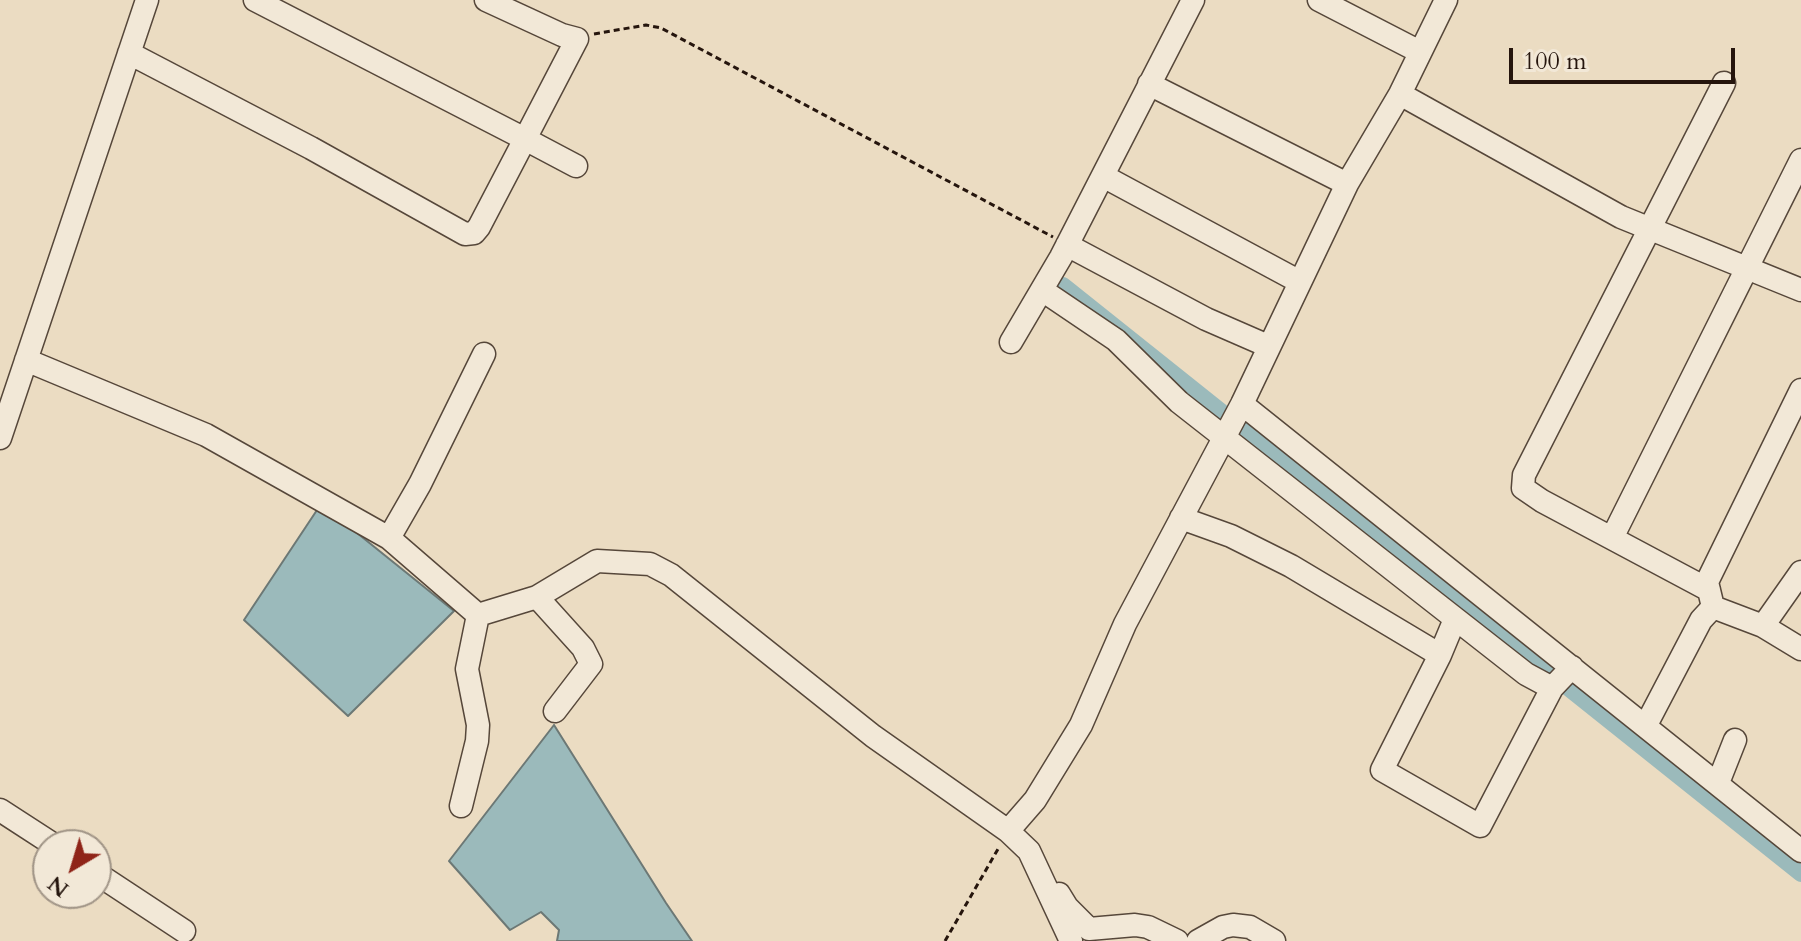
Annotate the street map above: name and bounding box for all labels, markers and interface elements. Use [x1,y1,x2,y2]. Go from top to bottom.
scale bar [1513,32,1739,82]
text: 100 m [1523,45,1587,78]
north arrow [32,829,112,909]
text: N [42,869,75,904]

